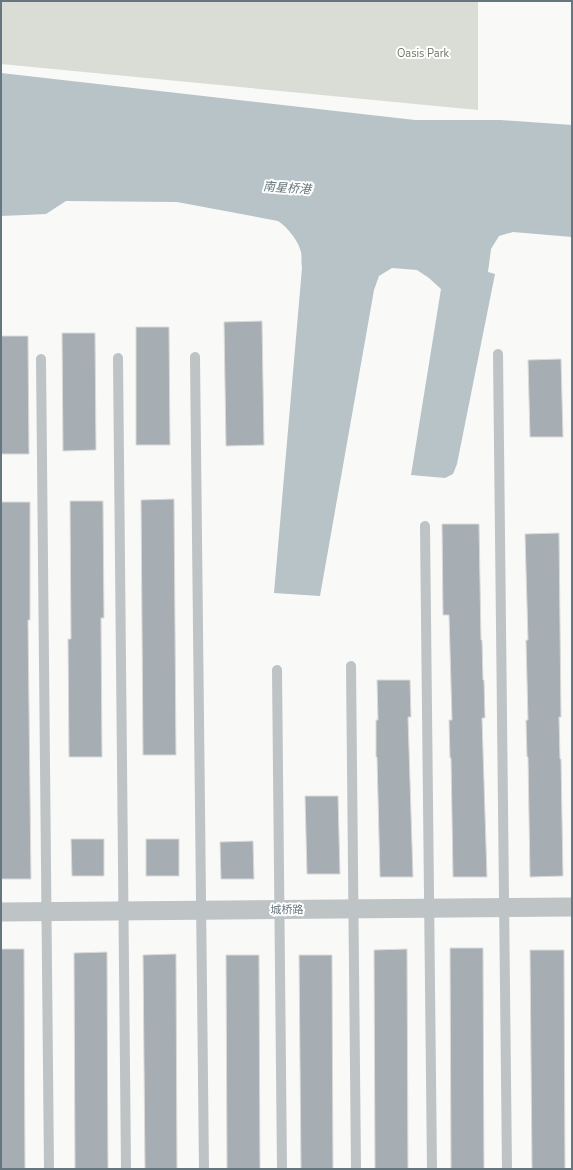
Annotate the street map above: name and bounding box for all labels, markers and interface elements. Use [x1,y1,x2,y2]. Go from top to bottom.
park label: Oasis Park [397,46,450,61]
water label: 南星桥港 [262,178,313,198]
street label: 城桥路 [270,902,304,918]

